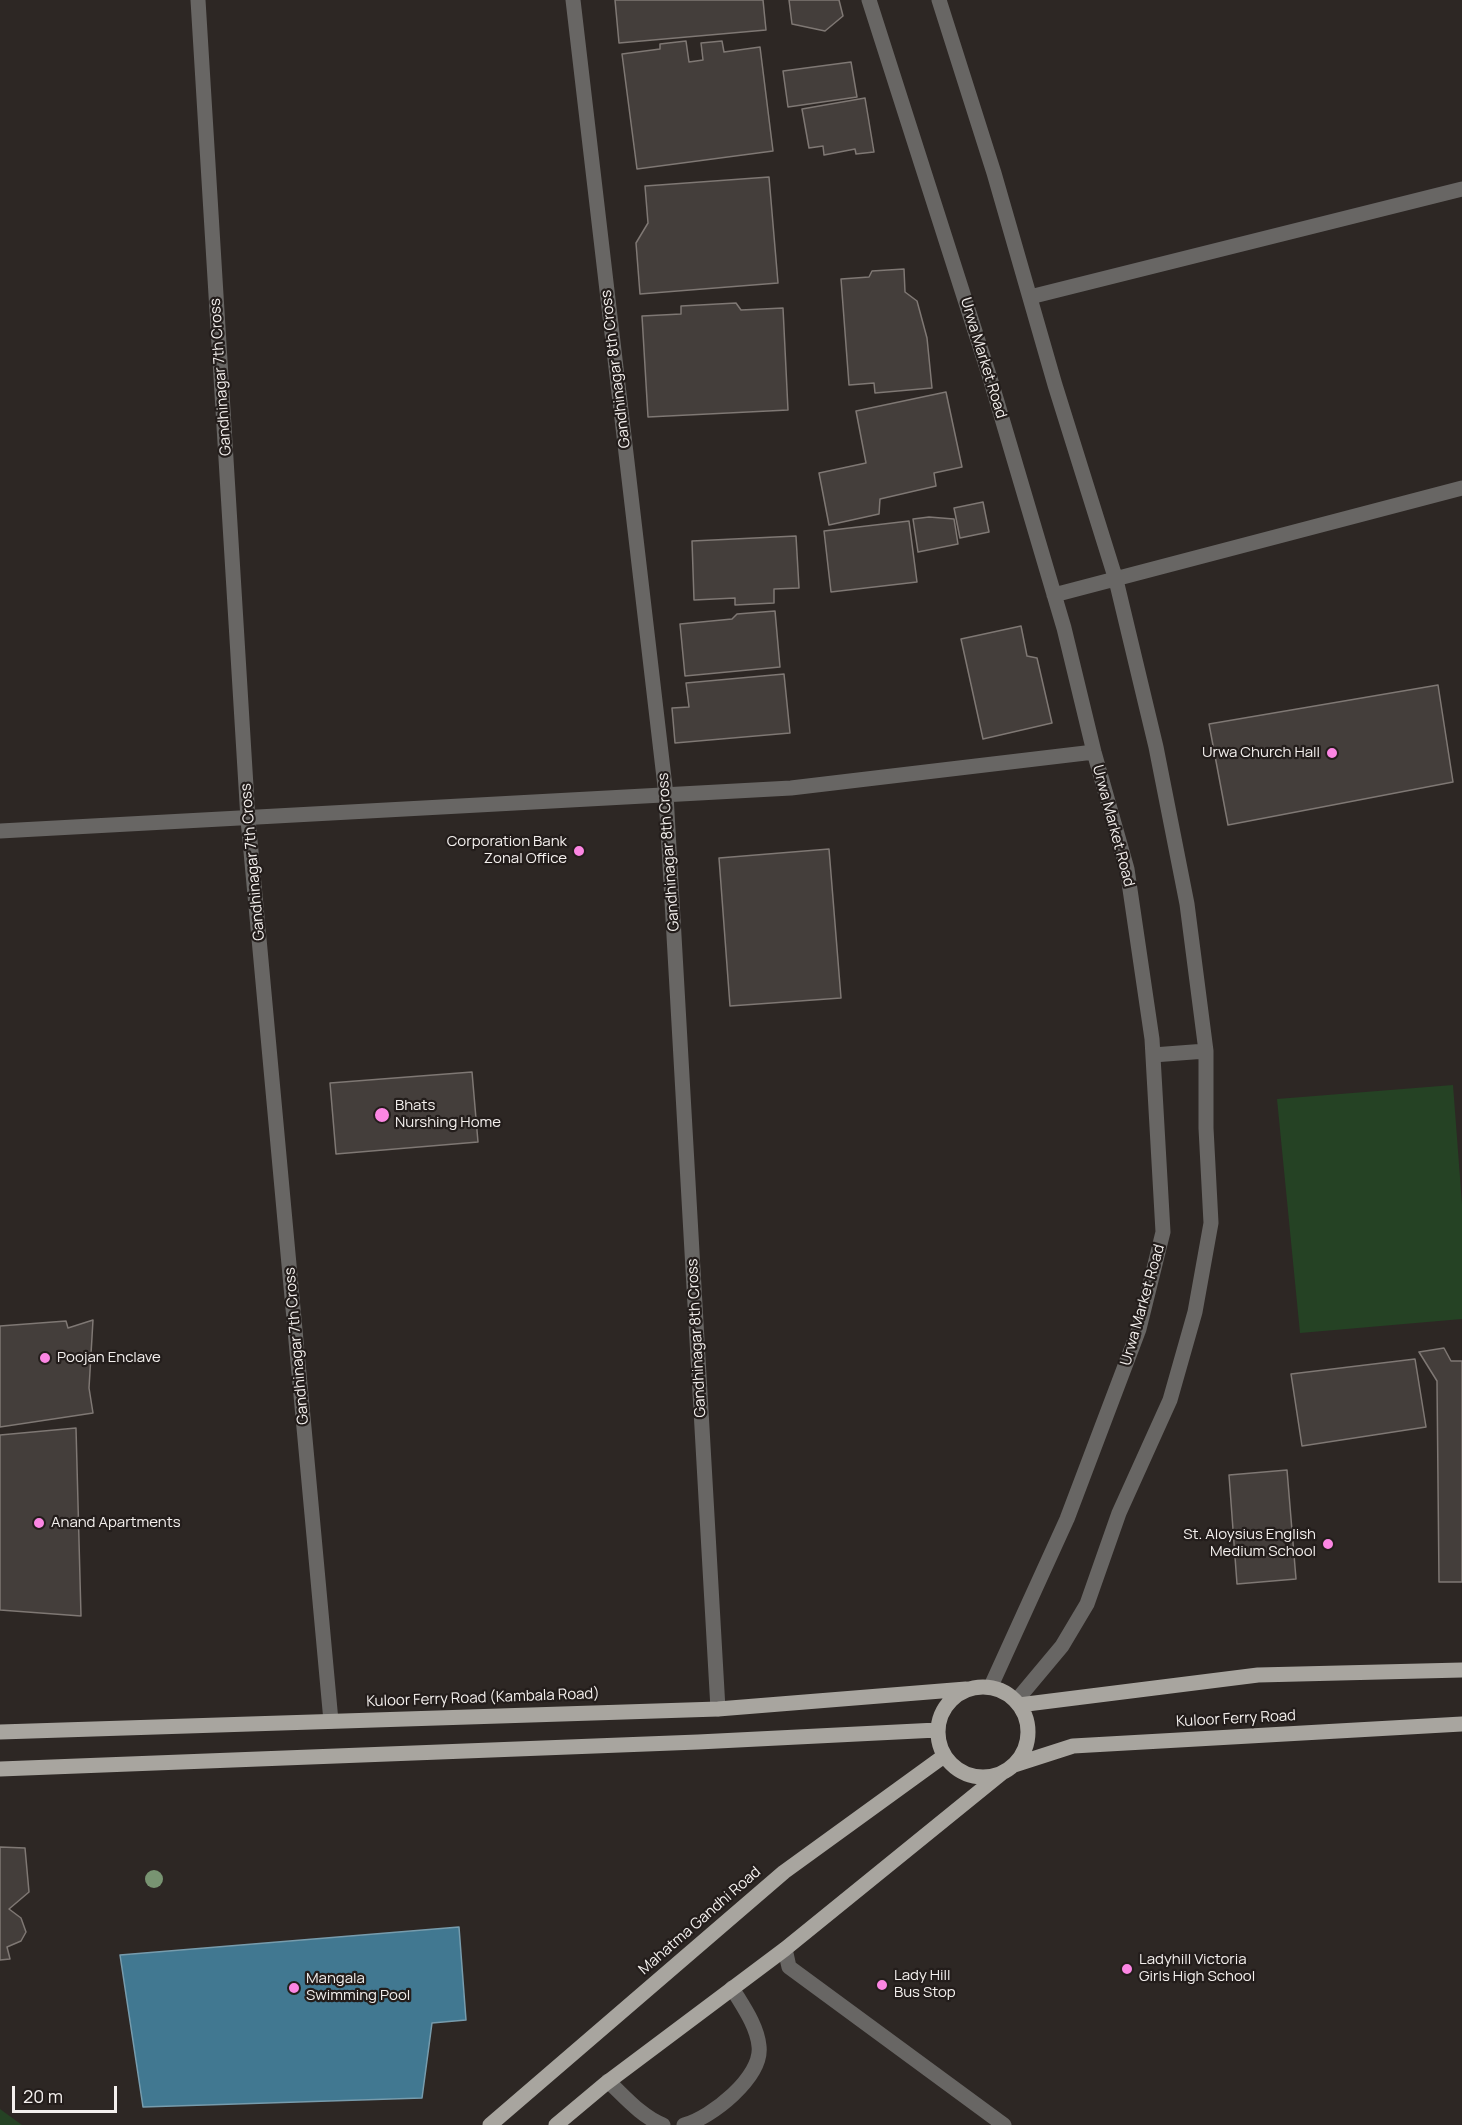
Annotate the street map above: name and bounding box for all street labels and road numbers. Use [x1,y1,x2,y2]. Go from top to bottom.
street label: Gandhinagar 8th Cross [597,289,635,449]
street label: Urwa Market Road [956,295,1010,421]
street label: Gandhinagar 7th Cross [207,298,235,456]
street label: Urwa Market Road [1088,763,1138,889]
street label: Gandhinagar 8th Cross [654,772,684,932]
street label: Gandhinagar 7th Cross [237,783,269,941]
street label: Urwa Market Road [1117,1242,1169,1368]
street label: Gandhinagar 8th Cross [684,1258,710,1418]
street label: Gandhinagar 7th Cross [281,1267,313,1425]
street label: Kuloor Ferry Road (Kambala Road) [366,1685,600,1711]
street label: Kuloor Ferry Road [1176,1707,1296,1731]
street label: Mahatma Gandhi Road [635,1863,765,1979]

